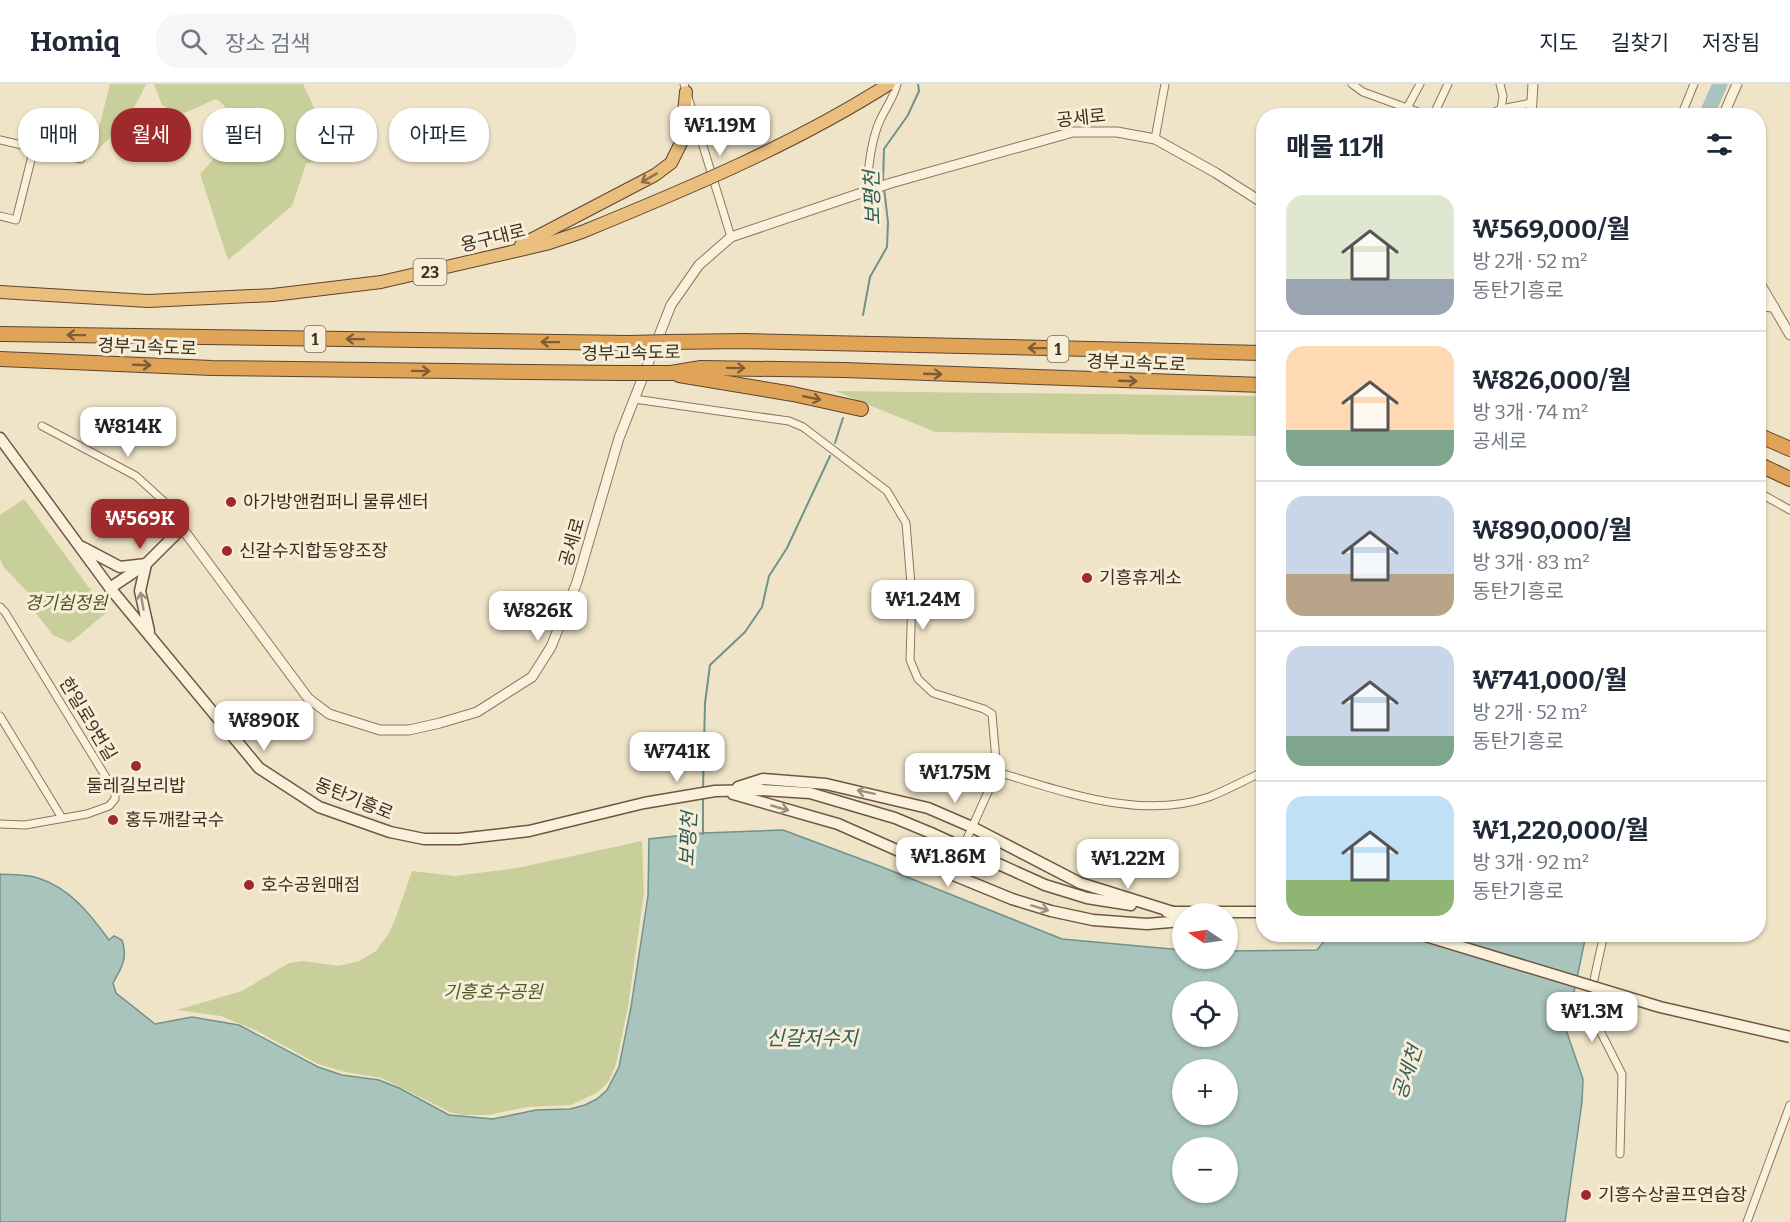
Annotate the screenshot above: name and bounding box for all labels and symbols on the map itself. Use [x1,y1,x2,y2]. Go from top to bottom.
street label: 공세로 [1055,104,1107,132]
pin: ₩1.19M [671,106,769,157]
water label: 보평천 [859,167,885,226]
one-way arrow [641,172,658,184]
street label: 용구대로 [458,219,528,257]
road number: 23 [414,259,446,285]
road number: 1 [304,326,326,352]
one-way arrow [67,329,87,341]
one-way arrow [345,333,365,345]
street label: 경부고속도로 [97,334,197,360]
one-way arrow [540,336,560,347]
road number: 1 [1048,336,1068,362]
street label: 경부고속도로 [581,341,681,365]
one-way arrow [1027,342,1047,354]
street label: 경부고속도로 [1086,350,1186,376]
one-way arrow [132,360,152,371]
one-way arrow [726,362,746,374]
one-way arrow [411,365,431,377]
one-way arrow [923,368,943,379]
one-way arrow [1118,375,1138,386]
one-way arrow [802,393,821,404]
pin: ₩814K [86,407,170,458]
place label: 아가방앤컴퍼니 물류센터 [243,491,429,513]
marker: 아가방앤컴퍼니 물류센터 [224,495,238,509]
pin: ₩569K [98,499,182,550]
street label: 공세로 [555,515,589,569]
place label: 신갈수지합동양조장 [239,540,388,562]
marker: 신갈수지합동양조장 [220,544,234,558]
place label: 기흥휴게소 [1099,567,1182,589]
marker: 기흥휴게소 [1080,571,1094,585]
pin: ₩1.24M [874,580,972,631]
one-way arrow [136,591,147,611]
pin: ₩826K [496,591,580,642]
park label: 경기쉼정원 [25,592,109,614]
street label: 한일로9번길 [55,673,121,765]
pin: ₩890K [222,701,306,752]
pin: ₩741K [635,732,719,783]
pin: ₩1.75M [906,753,1004,804]
marker: 둘레길보리밥 [129,759,143,773]
street label: 동탄기흥로 [311,773,397,825]
place label: 둘레길보리밥 [86,775,186,797]
one-way arrow [856,786,876,797]
one-way arrow [770,803,789,814]
water label: 보평천 [675,808,702,867]
place label: 홍두깨칼국수 [125,809,224,831]
marker: 홍두깨칼국수 [106,813,120,827]
pin: ₩1.86M [899,837,997,888]
pin: ₩1.22M [1079,839,1177,890]
place label: 호수공원매점 [261,874,360,896]
marker: 호수공원매점 [242,878,256,892]
one-way arrow [1030,903,1049,914]
north arrow [1172,903,1238,969]
park label: 기흥호수공원 [443,981,544,1003]
pin: ₩1.3M [1550,992,1634,1043]
water label: 신갈저수지 [766,1026,860,1050]
water label: 공세천 [1387,1040,1428,1102]
place label: 기흥수상골프연습장 [1598,1184,1747,1206]
marker: 기흥수상골프연습장 [1579,1188,1593,1202]

